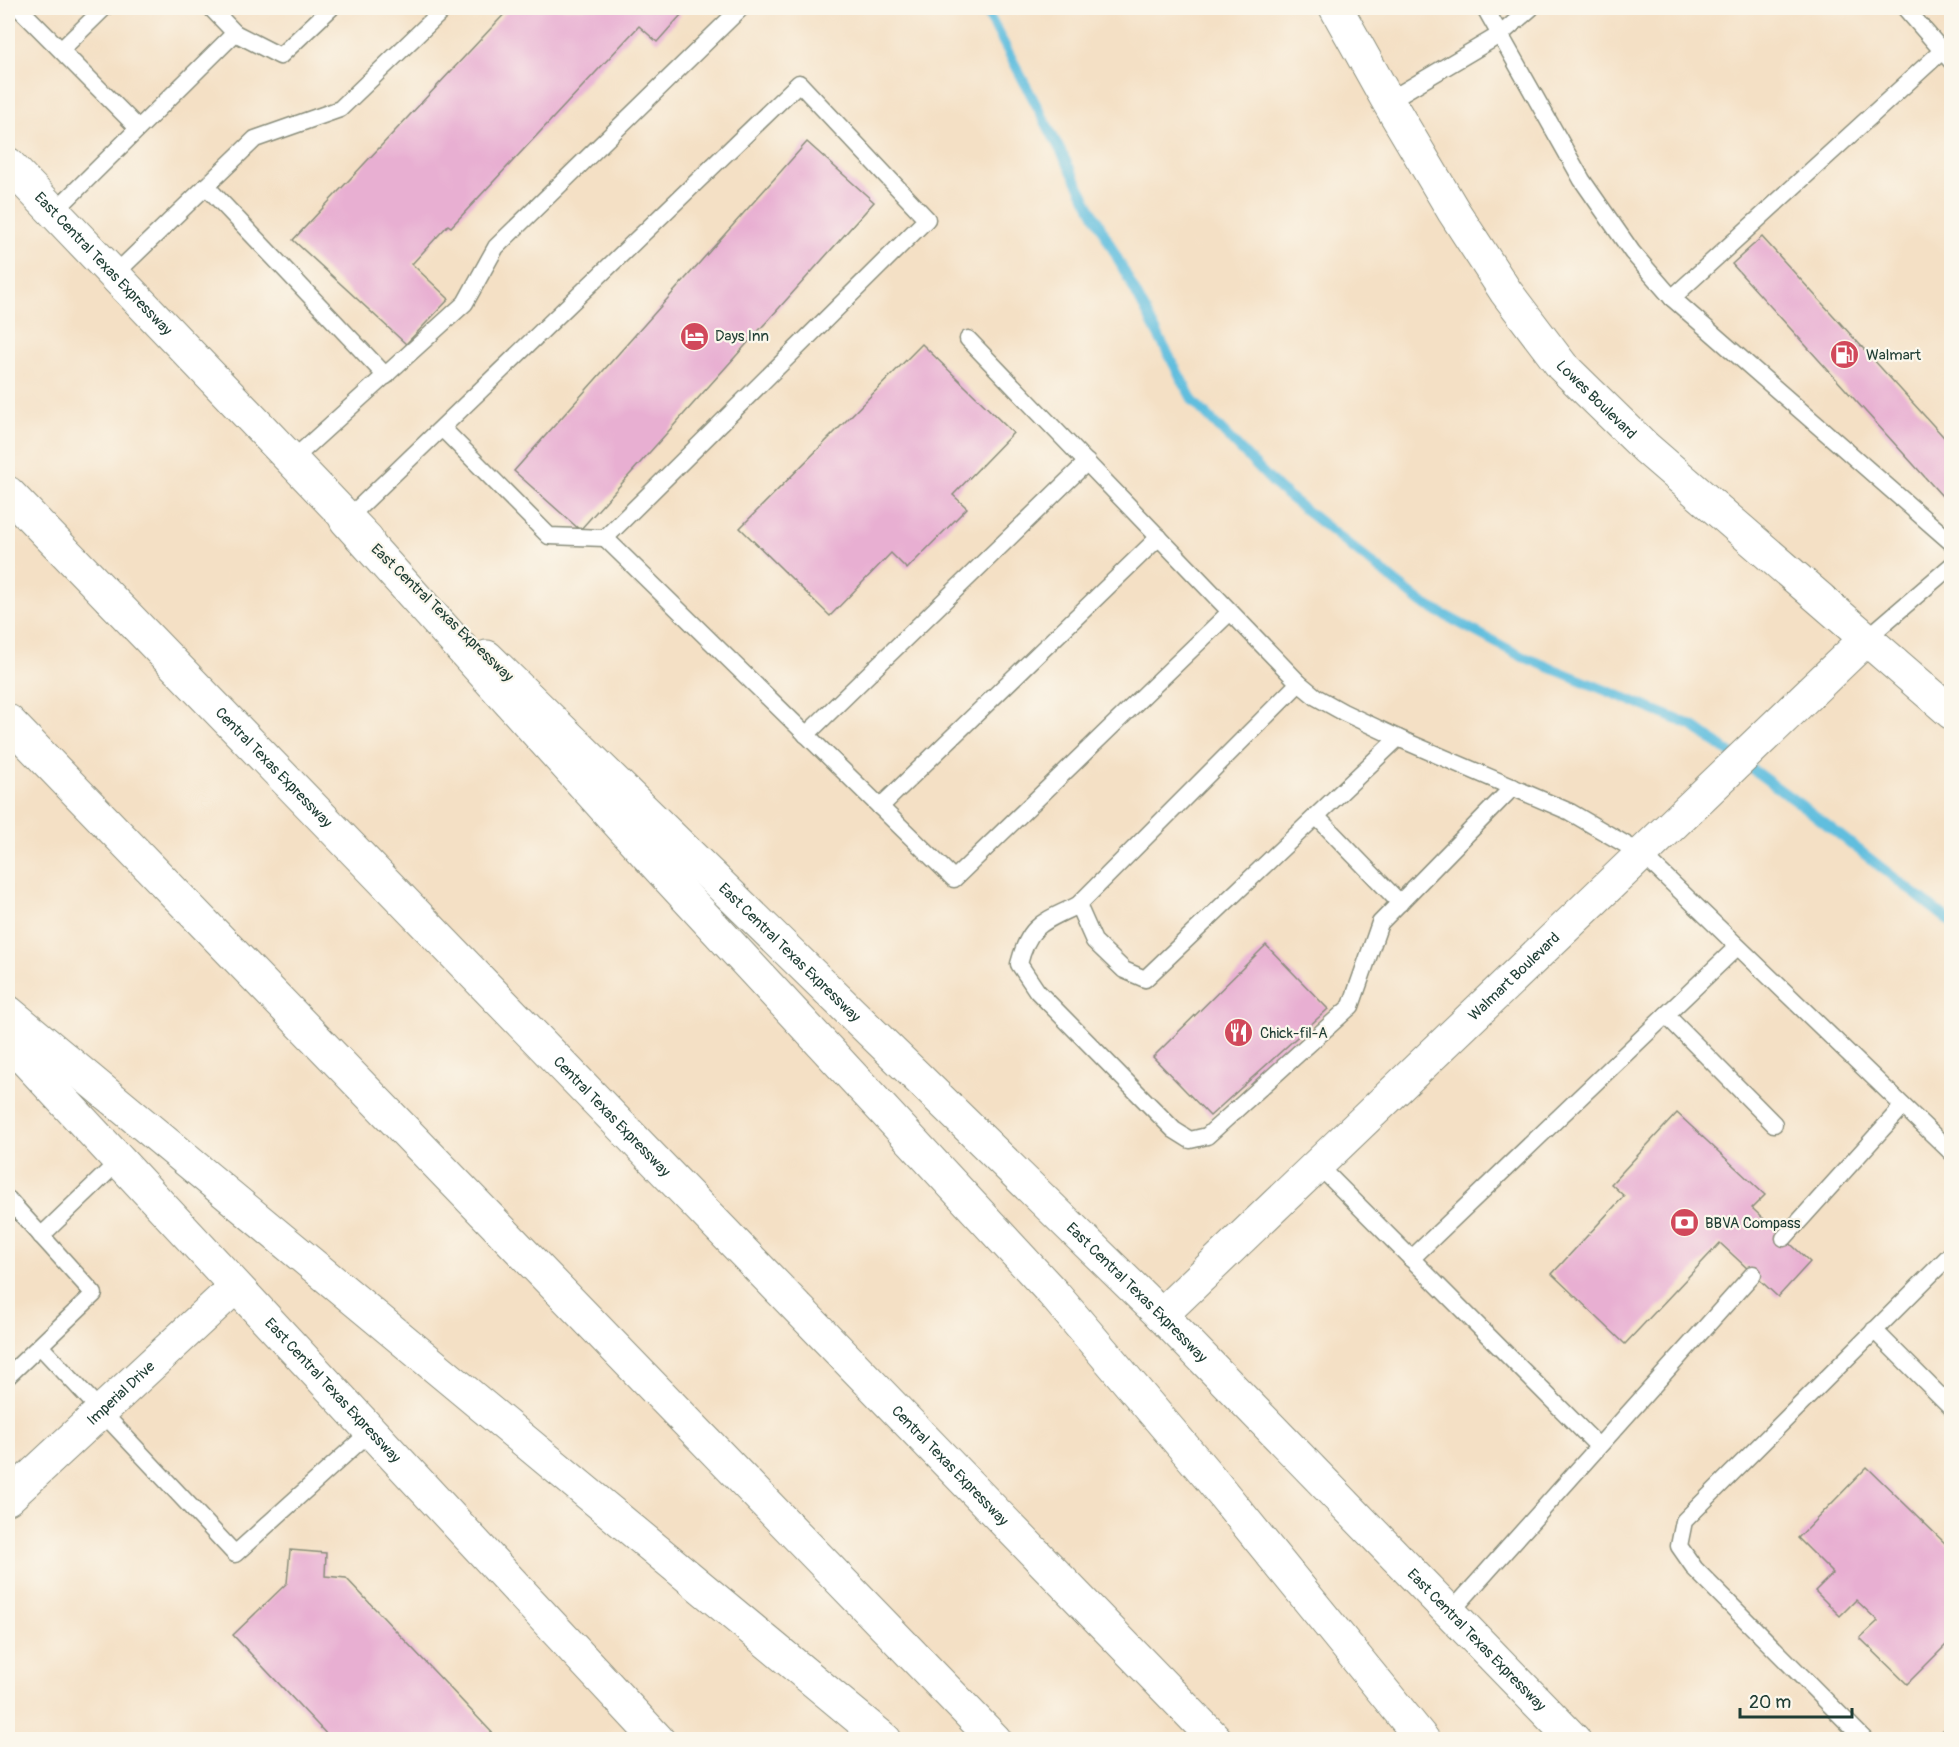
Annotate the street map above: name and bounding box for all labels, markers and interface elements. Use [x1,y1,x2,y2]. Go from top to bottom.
street label: East Central Texas Expressway [30,188,177,340]
hotel icon: Days Inn [678,320,710,352]
place label: Days Inn [715,327,769,346]
fuel station icon: Walmart [1829,339,1861,371]
place label: Walmart [1866,346,1922,365]
street label: Lowes Boulevard [1552,357,1641,443]
street label: East Central Texas Expressway [367,540,518,687]
street label: Central Texas Expressway [211,703,337,832]
street label: East Central Texas Expressway [715,879,865,1026]
street label: Walmart Boulevard [1464,928,1564,1025]
restaurant icon: Chick-fil-A [1223,1017,1255,1049]
place label: Chick-fil-A [1260,1024,1328,1043]
street label: Central Texas Expressway [549,1052,675,1181]
bank icon: BBVA Compass [1668,1207,1700,1239]
place label: BBVA Compass [1705,1214,1801,1233]
street label: East Central Texas Expressway [1062,1218,1212,1367]
street label: East Central Texas Expressway [261,1314,405,1467]
street label: Imperial Drive [83,1357,159,1429]
street label: Central Texas Expressway [887,1401,1013,1530]
street label: East Central Texas Expressway [1403,1565,1551,1716]
scale bar [1740,1681,1852,1719]
text: 20 m [1749,1691,1791,1714]

